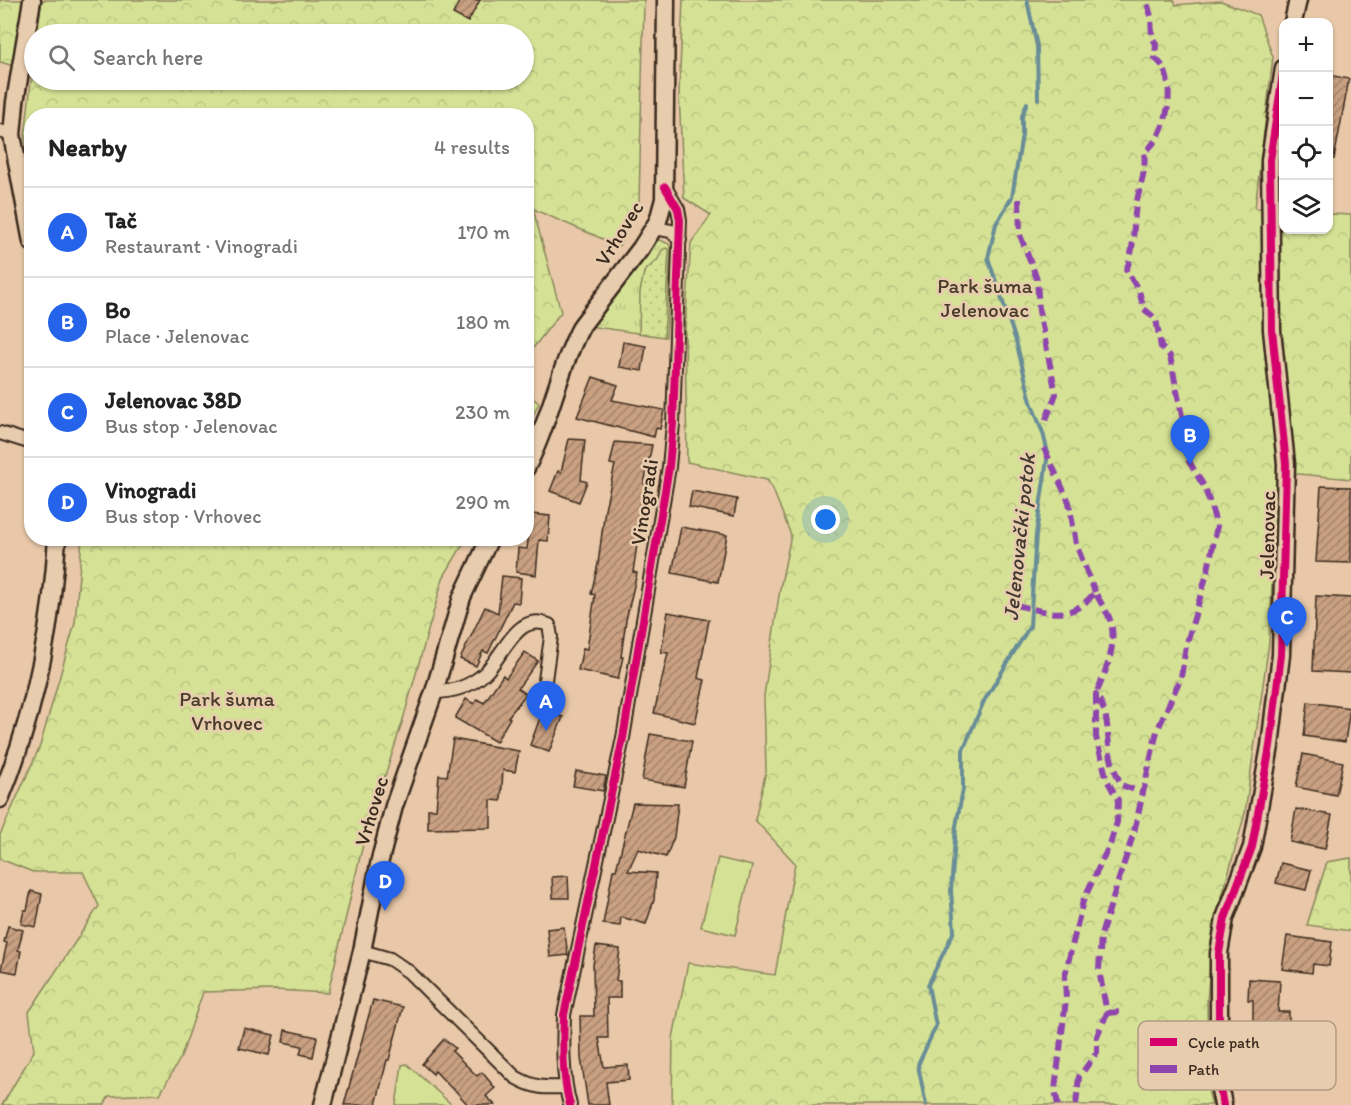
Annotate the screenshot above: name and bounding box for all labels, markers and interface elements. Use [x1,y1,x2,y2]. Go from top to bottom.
map controls [1279,18,1333,234]
button: + [1279,18,1333,72]
search box [24,24,534,90]
icon: search [45,41,78,74]
text: Search here [93,44,203,71]
button: − [1279,72,1333,126]
button: locate [1279,126,1333,180]
text: Nearby [48,131,127,163]
text: 4 results [434,135,510,159]
button: layers [1279,180,1333,234]
street label: Vrhovec [589,196,649,270]
text: Tač [105,207,137,234]
text: A [61,220,74,244]
text: 170 m [457,220,510,244]
text: Restaurant · Vinogradi [105,234,298,258]
park label: Park šuma Jelenovac [937,273,1033,322]
text: Bo [105,297,130,324]
text: B [61,310,74,334]
text: 180 m [456,310,510,334]
text: Place · Jelenovac [105,324,249,348]
text: Jelenovac 38D [105,387,241,414]
text: C [61,400,74,424]
text: 230 m [455,400,510,424]
text: Bus stop · Jelenovac [105,414,278,438]
pin: B [1170,416,1210,465]
water label: Jelenovački potok [997,451,1041,622]
street label: Vinogradi [625,457,663,547]
text: Vinogradi [105,477,196,504]
text: D [61,490,74,514]
text: 290 m [455,490,510,514]
street label: Jelenovac [1254,490,1280,580]
text: Bus stop · Vrhovec [105,504,262,528]
your location [811,505,840,534]
pin: C [1268,598,1306,647]
pin: A [526,682,566,731]
park label: Park šuma Vrhovec [179,686,275,735]
street label: Vrhovec [349,773,393,849]
pin: D [366,862,404,911]
legend [1138,1021,1336,1090]
text: Cycle path [1188,1033,1260,1052]
text: Path [1188,1060,1219,1079]

